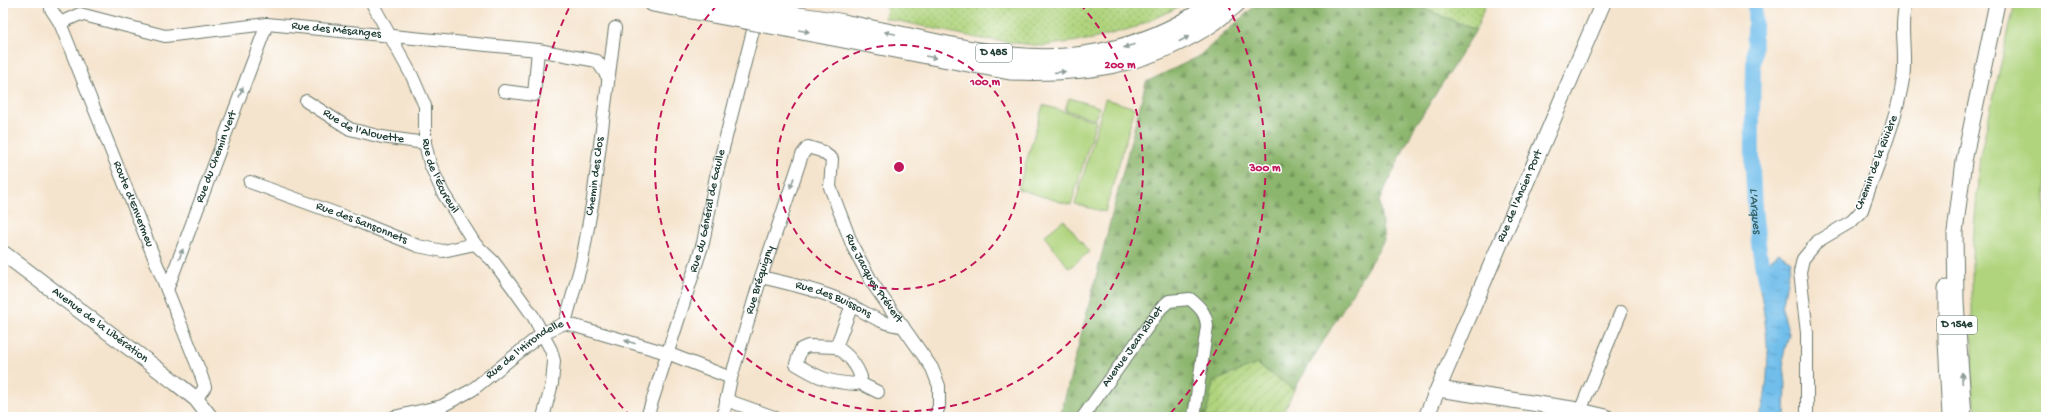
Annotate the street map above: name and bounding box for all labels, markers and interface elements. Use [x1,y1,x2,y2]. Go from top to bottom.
street label: Rue des Mésanges [291,19,382,42]
one-way arrow [798,28,810,34]
one-way arrow [884,29,896,35]
one-way arrow [1178,36,1190,42]
one-way arrow [1123,43,1135,49]
road number: D 485 [976,44,1012,62]
one-way arrow [925,54,937,60]
text: 200 m [1105,59,1136,73]
one-way arrow [1054,68,1066,75]
text: 100 m [969,76,1000,90]
one-way arrow [238,86,244,98]
street label: Rue de l'Alouette [320,106,406,147]
street label: Rue du Chemin Vert [193,108,241,205]
street label: Chemin de la Rivière [1852,113,1902,212]
street label: Chemin des Clos [583,136,608,217]
street label: Rue de l'Écureuil [418,138,462,217]
street label: Rue du Général de Gaulle [687,147,730,274]
street label: Rue de l'Ancien Port [1494,147,1547,245]
street label: Route d'Envermeu [109,159,156,250]
centre of rings [892,160,906,174]
text: 300 m [1248,162,1281,176]
one-way arrow [789,177,795,189]
water label: L'Arques [1746,188,1765,236]
street label: Rue des Sansonnets [314,200,410,248]
street label: Rue Jacques Prévert [842,232,906,327]
street label: Rue Bréquigny [743,244,778,316]
one-way arrow [178,247,184,259]
street label: Rue des Buissons [794,278,874,322]
street label: Avenue de la Libération [49,285,151,367]
street label: Avenue Jean Riblet [1099,303,1167,390]
road number: D 154e [1937,316,1977,334]
street label: Rue de l'Hirondelle [483,317,567,383]
one-way arrow [623,339,635,345]
one-way arrow [1958,372,1965,384]

